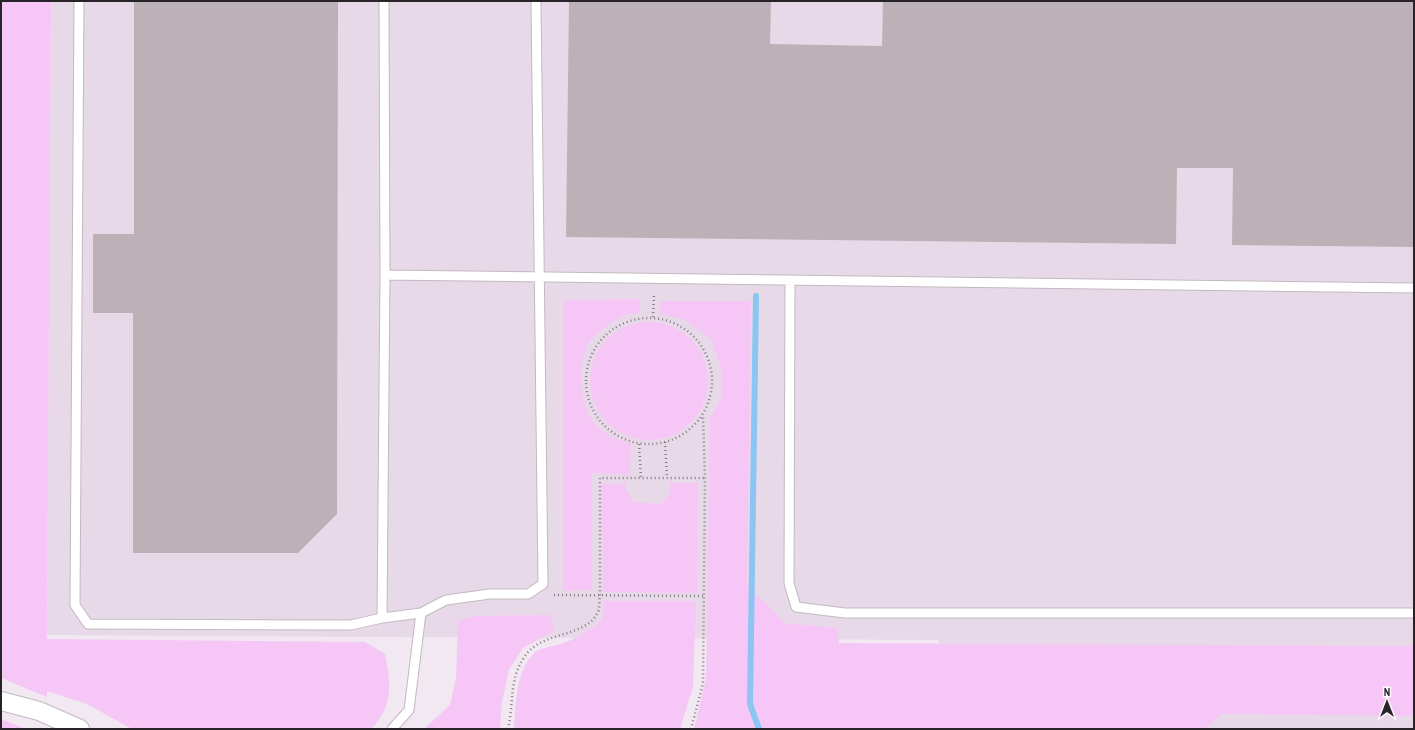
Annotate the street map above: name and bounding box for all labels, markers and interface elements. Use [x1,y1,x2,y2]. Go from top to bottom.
north arrow [1367,682,1407,722]
text: N [1384,685,1390,699]

